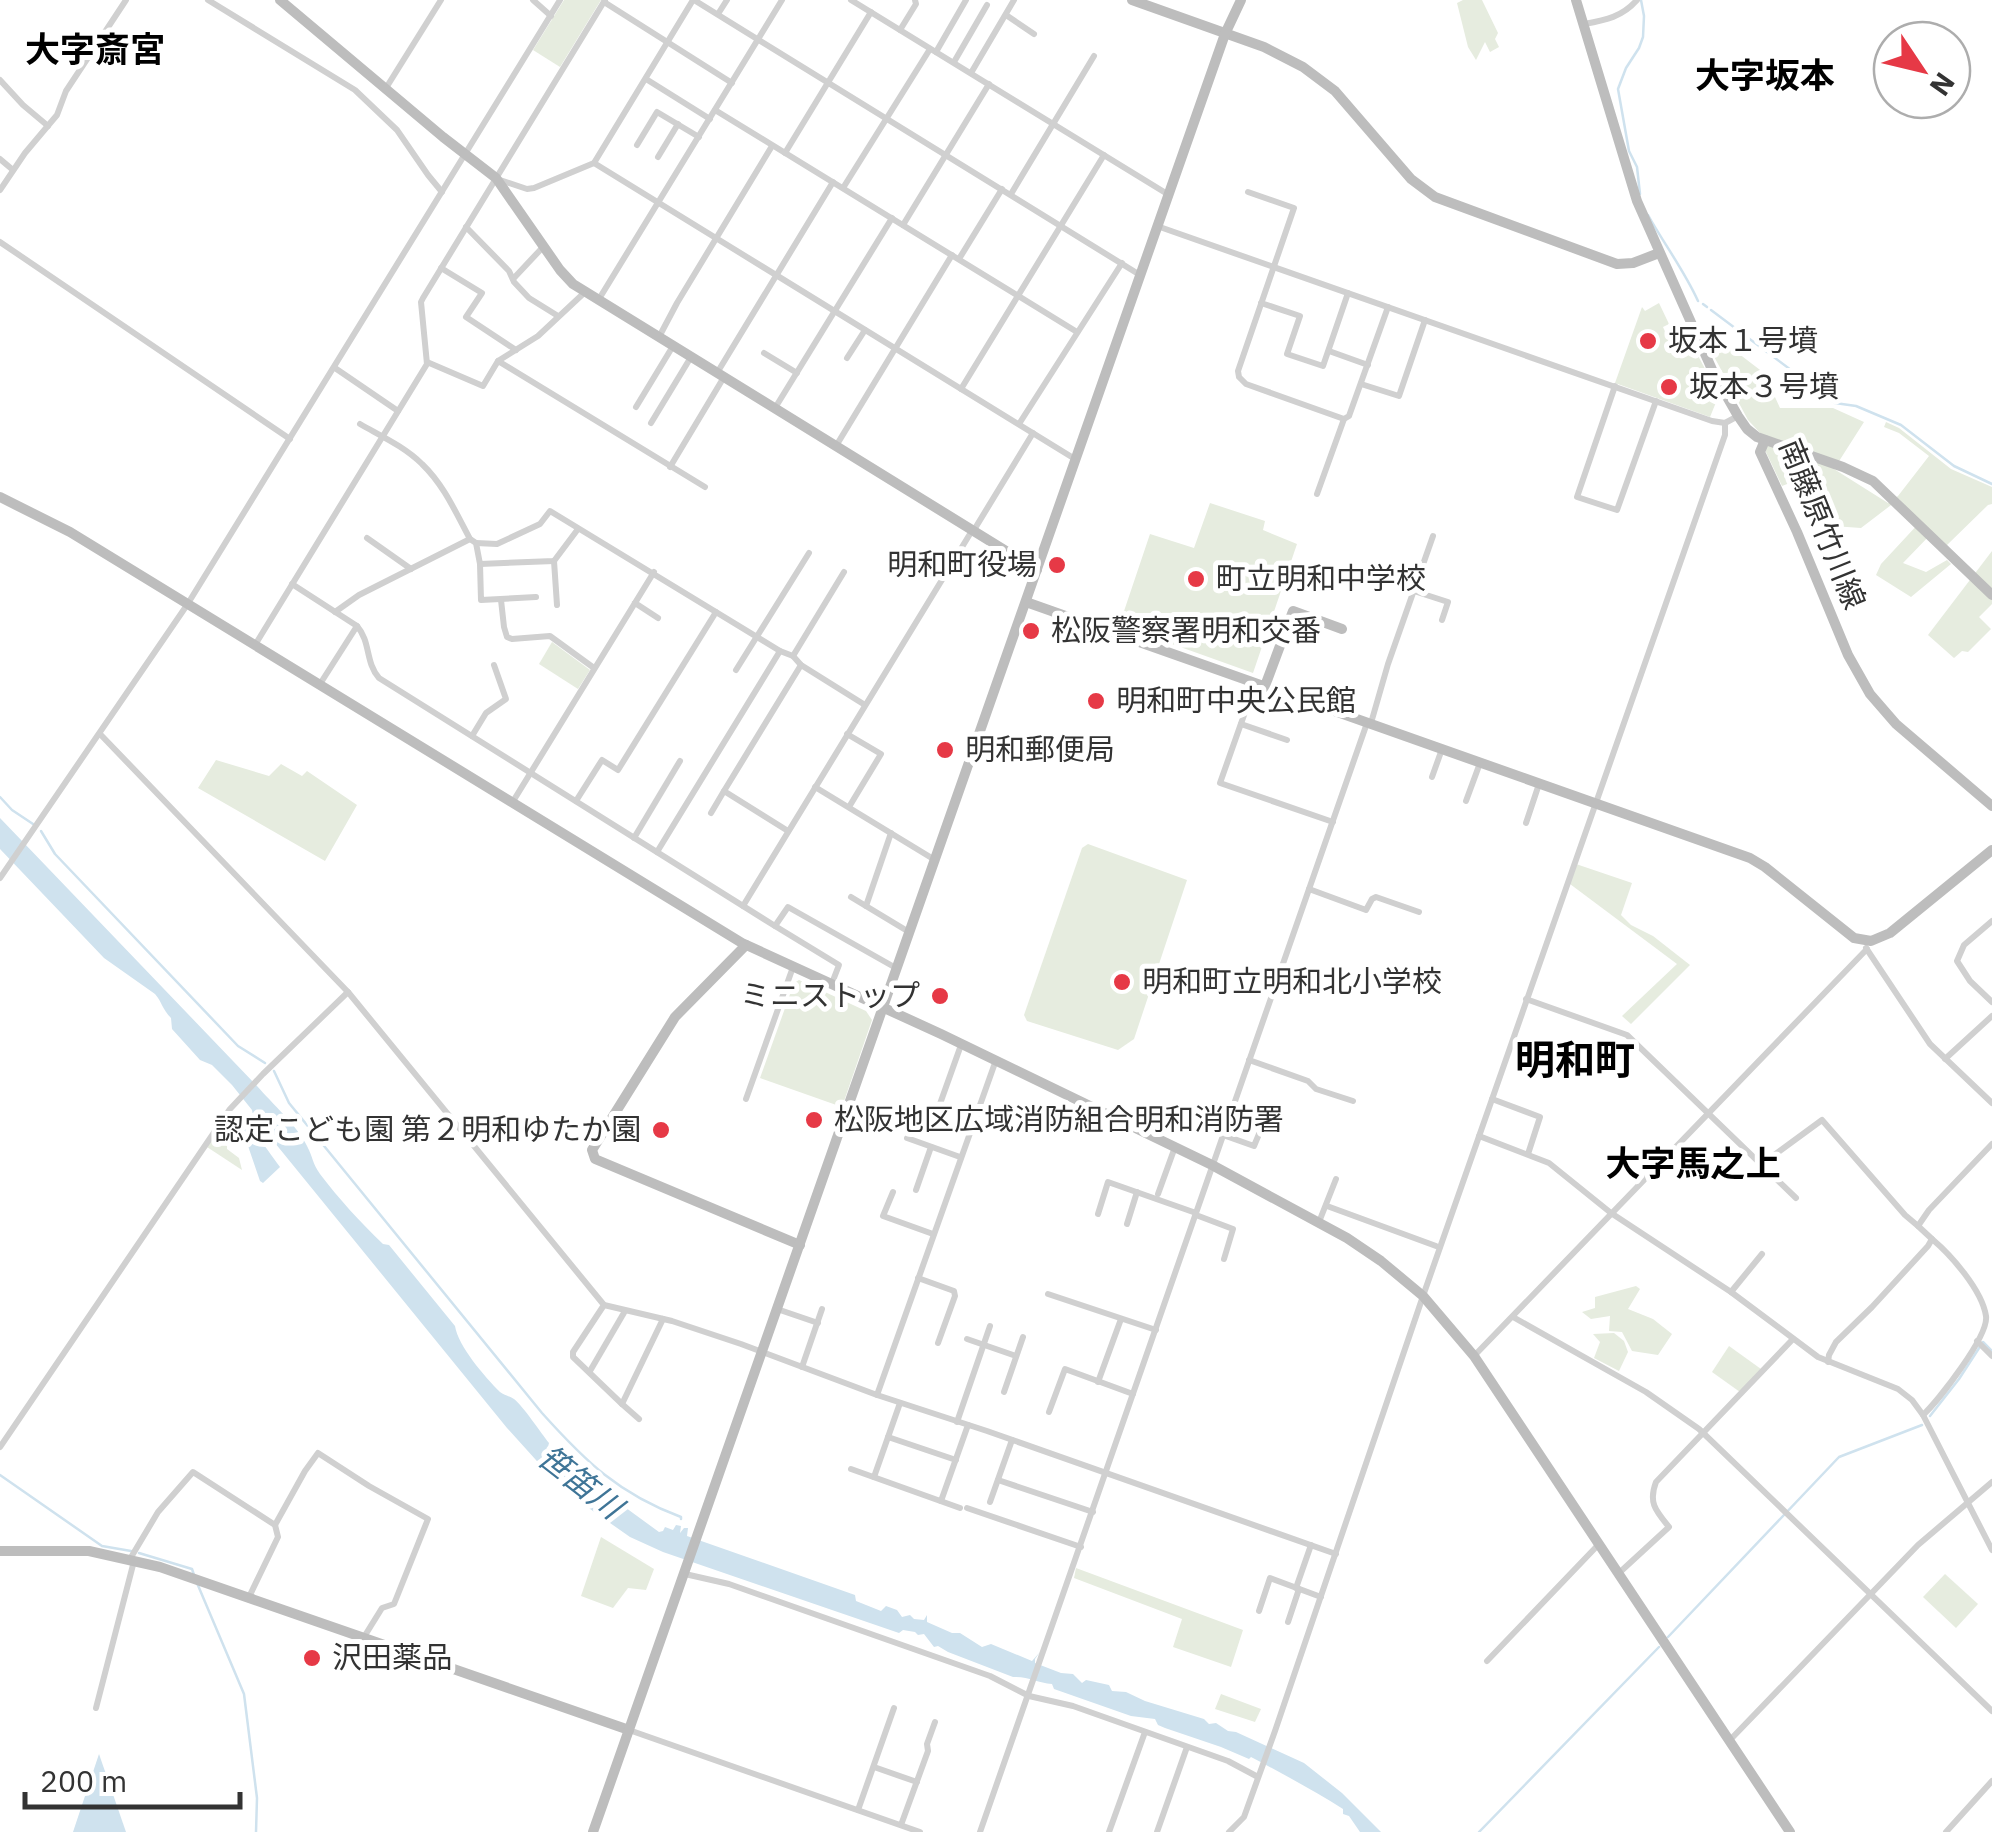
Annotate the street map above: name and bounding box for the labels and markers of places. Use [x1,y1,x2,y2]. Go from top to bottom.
place label: 坂本１号墳 [1668,320,1818,359]
marker: 坂本１号墳 [1637,330,1659,352]
place label: 坂本３号墳 [1689,366,1839,405]
marker: 坂本３号墳 [1658,376,1680,398]
place label: 明和町役場 [887,544,1037,583]
marker: 明和町役場 [1046,554,1068,576]
place label: 町立明和中学校 [1216,558,1426,597]
marker: 町立明和中学校 [1185,568,1207,590]
place label: 松阪警察署明和交番 [1051,610,1321,649]
marker: 松阪警察署明和交番 [1020,620,1042,642]
place label: 明和町中央公民館 [1116,680,1356,719]
marker: 明和町中央公民館 [1085,690,1107,712]
place label: 明和郵便局 [965,729,1115,768]
marker: 明和郵便局 [934,739,956,761]
place label: 明和町立明和北小学校 [1142,961,1442,1000]
marker: 明和町立明和北小学校 [1111,971,1133,993]
place label: ミニストップ [740,975,920,1014]
marker: ミニストップ [929,985,951,1007]
place label: 松阪地区広域消防組合明和消防署 [834,1099,1284,1138]
place label: 認定こども園 第２明和ゆたか園 [214,1109,641,1148]
marker: 松阪地区広域消防組合明和消防署 [803,1109,825,1131]
marker: 認定こども園 第２明和ゆたか園 [650,1119,672,1141]
place label: 沢田薬品 [332,1637,452,1676]
marker: 沢田薬品 [301,1647,323,1669]

